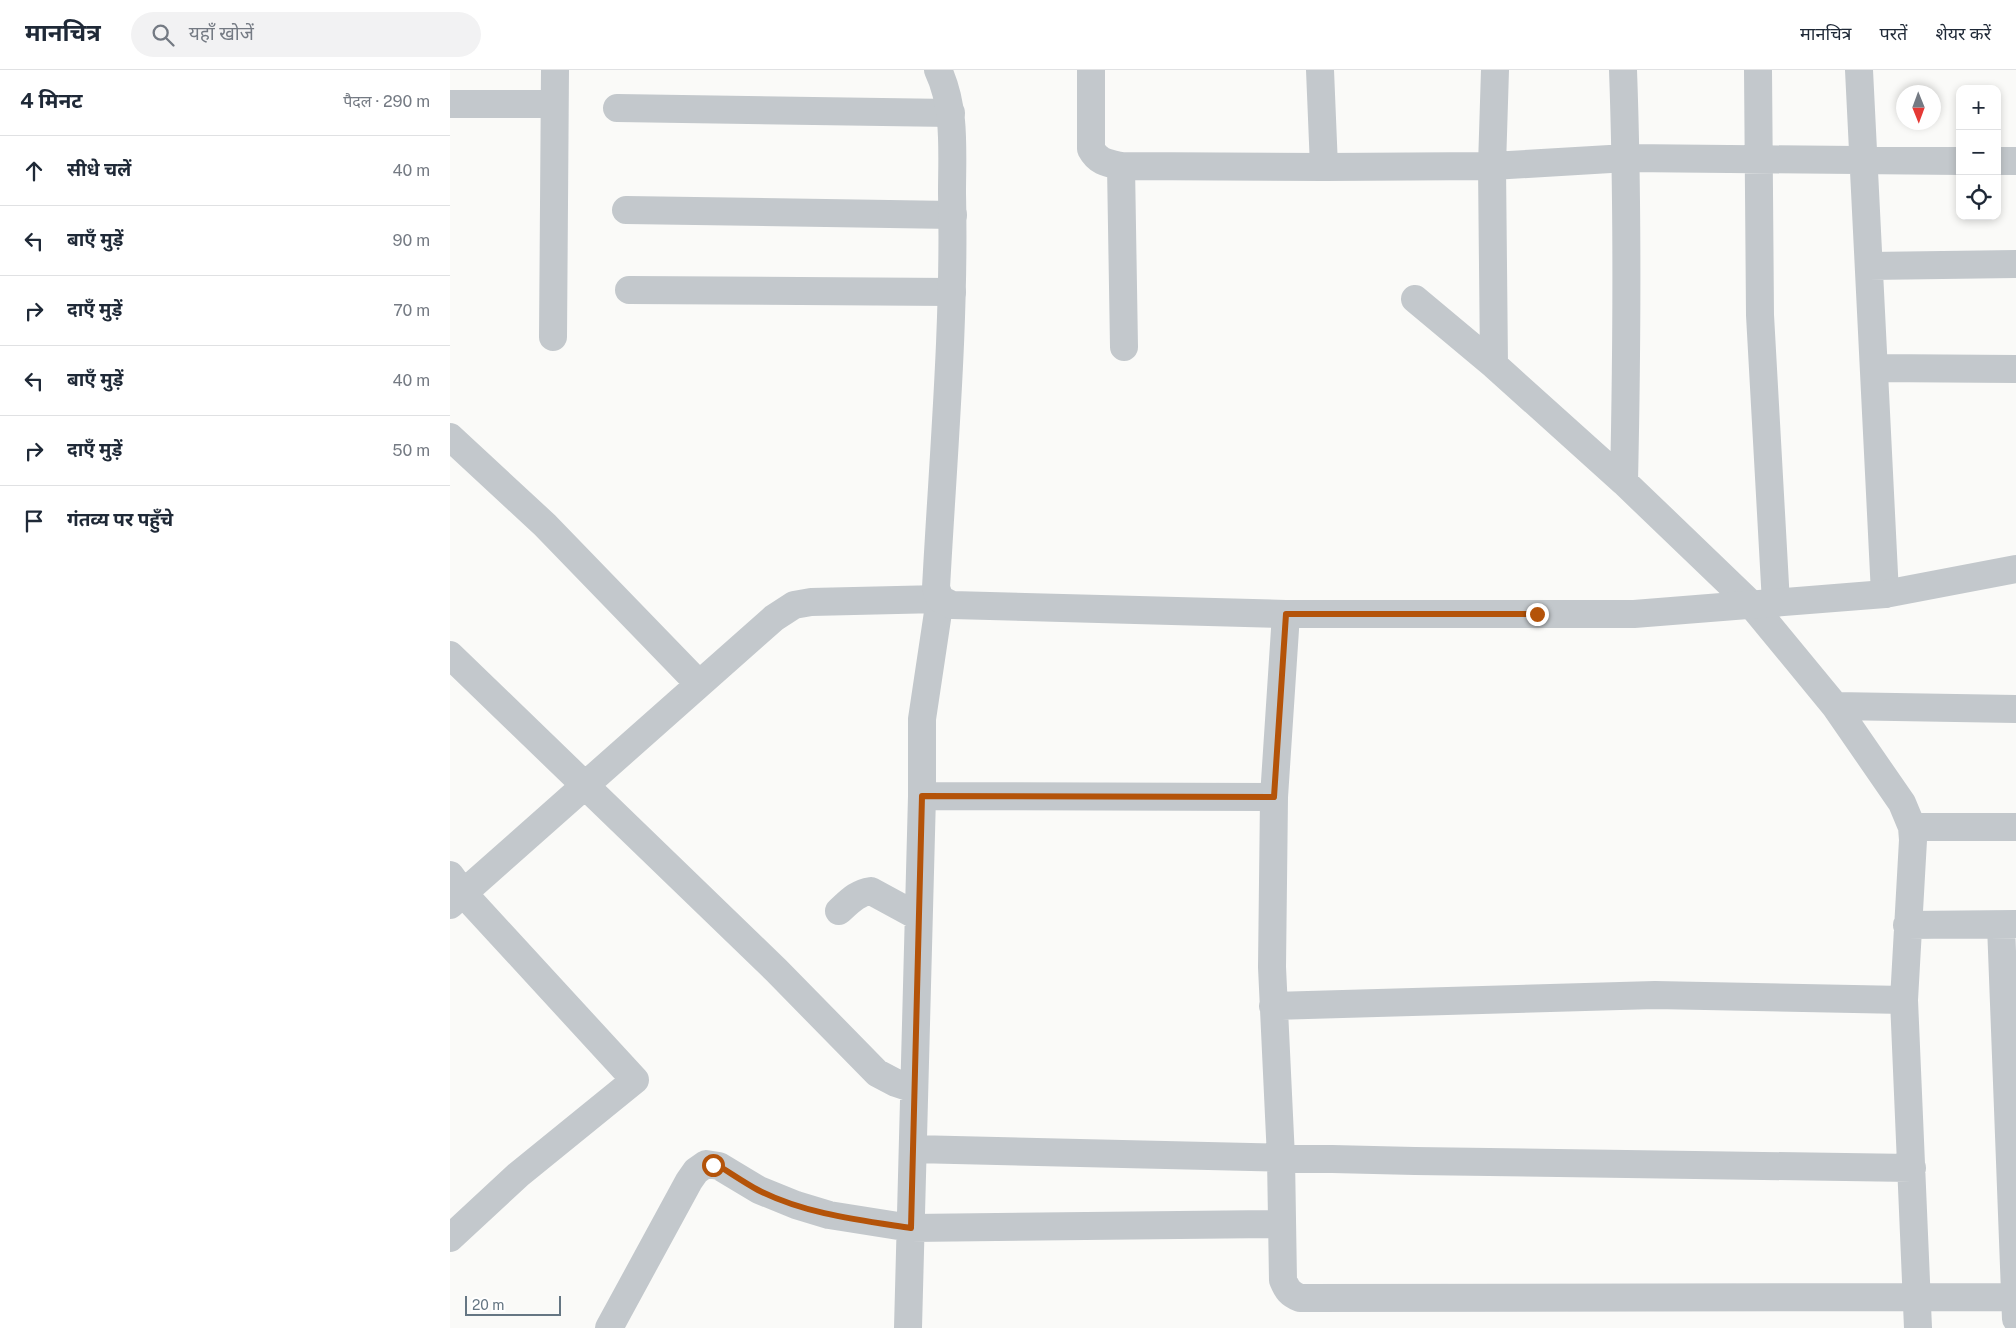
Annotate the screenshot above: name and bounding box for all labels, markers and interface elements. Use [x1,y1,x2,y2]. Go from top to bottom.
search box [131,12,481,57]
text: मानचित्र [25,18,101,46]
icon: search [149,21,177,49]
text: यहाँ खोजें [189,22,254,44]
text: मानचित्र [1800,23,1852,44]
text: परतें [1880,23,1907,44]
text: शेयर करें [1935,23,1991,44]
north arrow [1896,85,1941,130]
map controls [1956,85,2001,220]
button: + [1956,85,2001,130]
text: 4 मिनट [20,88,83,113]
text: पैदल · 290 m [343,92,430,111]
button: − [1956,130,2001,175]
icon: ahead [20,157,48,185]
text: सीधे चलें [67,158,131,180]
text: 40 m [392,161,430,180]
button: locate [1956,175,2001,220]
icon: left [20,227,48,255]
text: बाएँ मुड़ें [67,228,123,250]
text: 90 m [393,231,430,250]
icon: right [20,297,48,325]
text: दाएँ मुड़ें [67,298,122,320]
text: 70 m [393,301,430,320]
icon: left [20,367,48,395]
text: बाएँ मुड़ें [67,368,123,390]
text: 40 m [392,371,430,390]
icon: right [20,437,48,465]
text: दाएँ मुड़ें [67,438,122,460]
text: 50 m [392,441,430,460]
icon: arrive [20,507,48,535]
text: गंतव्य पर पहुँचे [67,508,173,530]
route end [1526,603,1549,626]
route start [702,1154,725,1177]
scale bar [465,1293,561,1316]
text: 20 m [472,1297,504,1313]

